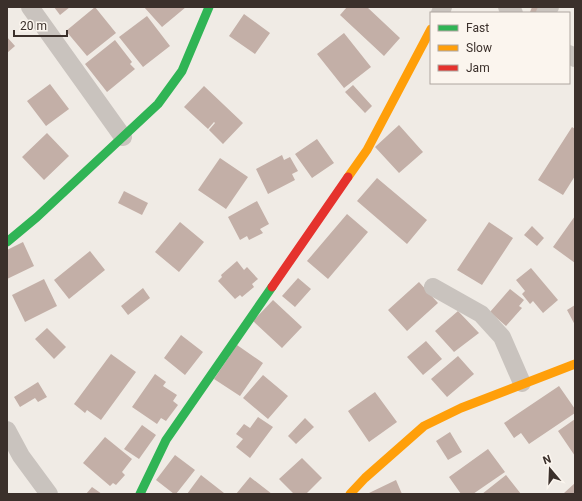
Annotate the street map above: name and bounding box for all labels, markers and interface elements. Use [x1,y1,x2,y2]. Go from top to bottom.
scale bar [14,12,67,38]
legend [430,12,570,84]
text: 20 m [20,19,47,33]
text: Fast [466,21,489,35]
text: Slow [466,41,492,55]
text: Jam [466,61,490,75]
north arrow [530,449,570,489]
text: N [541,453,553,467]

